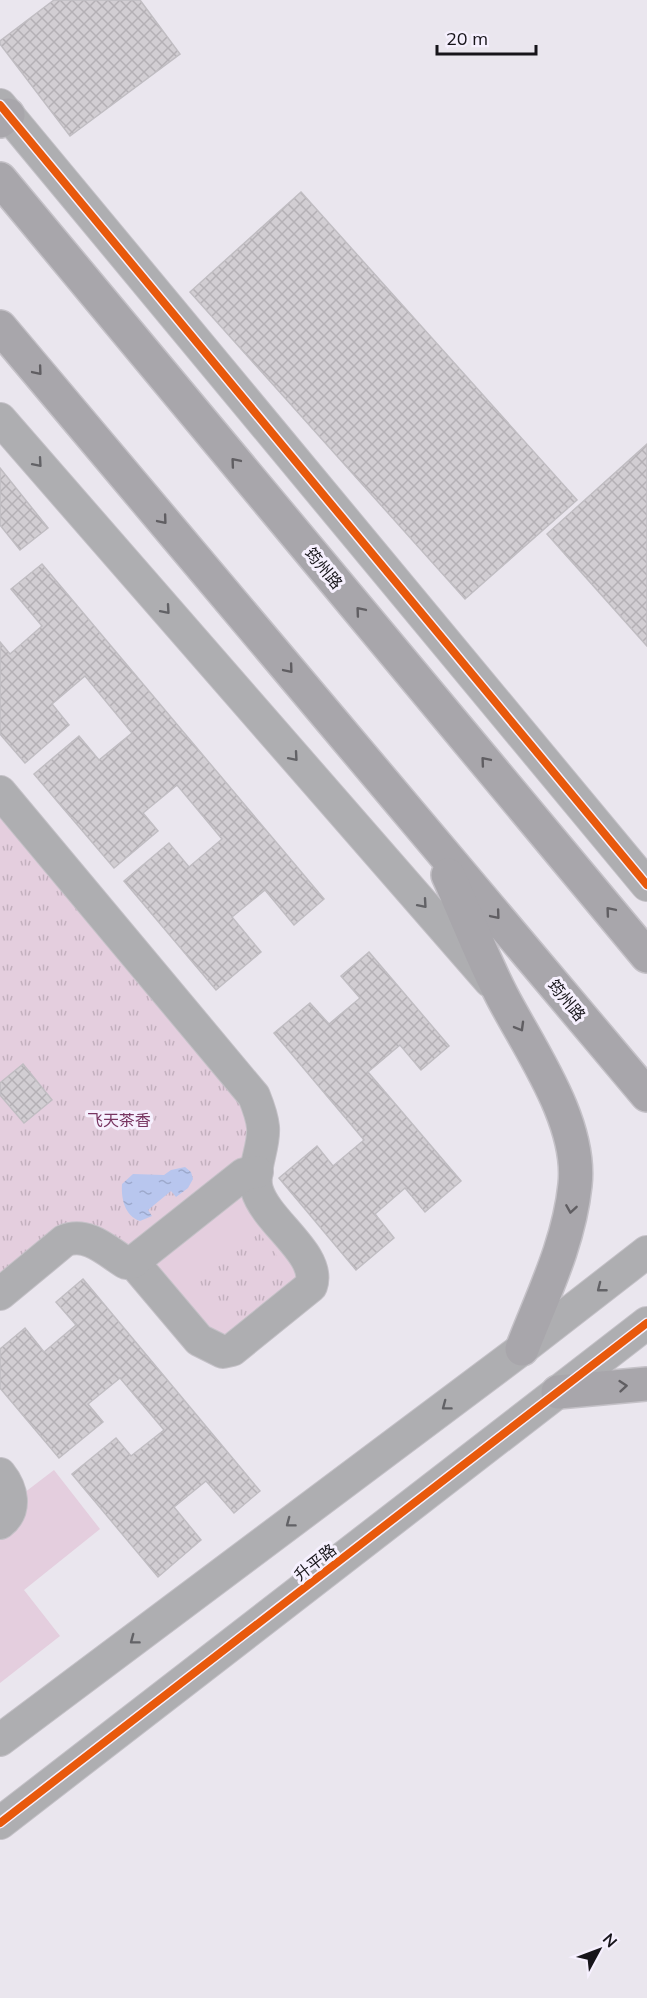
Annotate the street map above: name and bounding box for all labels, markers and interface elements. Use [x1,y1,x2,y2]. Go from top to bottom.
scale bar [437,18,536,56]
text: 20 m [446,27,488,50]
one-way arrow [30,364,41,375]
one-way arrow [31,456,42,467]
one-way arrow [231,458,242,469]
one-way arrow [156,513,167,524]
street label: 筠州路 [301,543,347,593]
one-way arrow [159,603,170,614]
one-way arrow [356,607,367,618]
one-way arrow [282,663,293,674]
one-way arrow [287,750,298,761]
one-way arrow [481,757,492,768]
one-way arrow [415,897,426,908]
one-way arrow [606,907,617,918]
one-way arrow [488,908,499,919]
street label: 筠州路 [544,975,590,1025]
one-way arrow [512,1021,524,1031]
park label: 飞天茶香 [87,1110,151,1130]
one-way arrow [565,1204,578,1214]
one-way arrow [597,1280,608,1291]
one-way arrow [619,1380,628,1393]
one-way arrow [441,1399,452,1410]
one-way arrow [285,1516,296,1527]
street label: 升平路 [290,1539,340,1585]
one-way arrow [129,1632,140,1643]
north arrow [569,1920,629,1980]
text: N [599,1929,622,1951]

